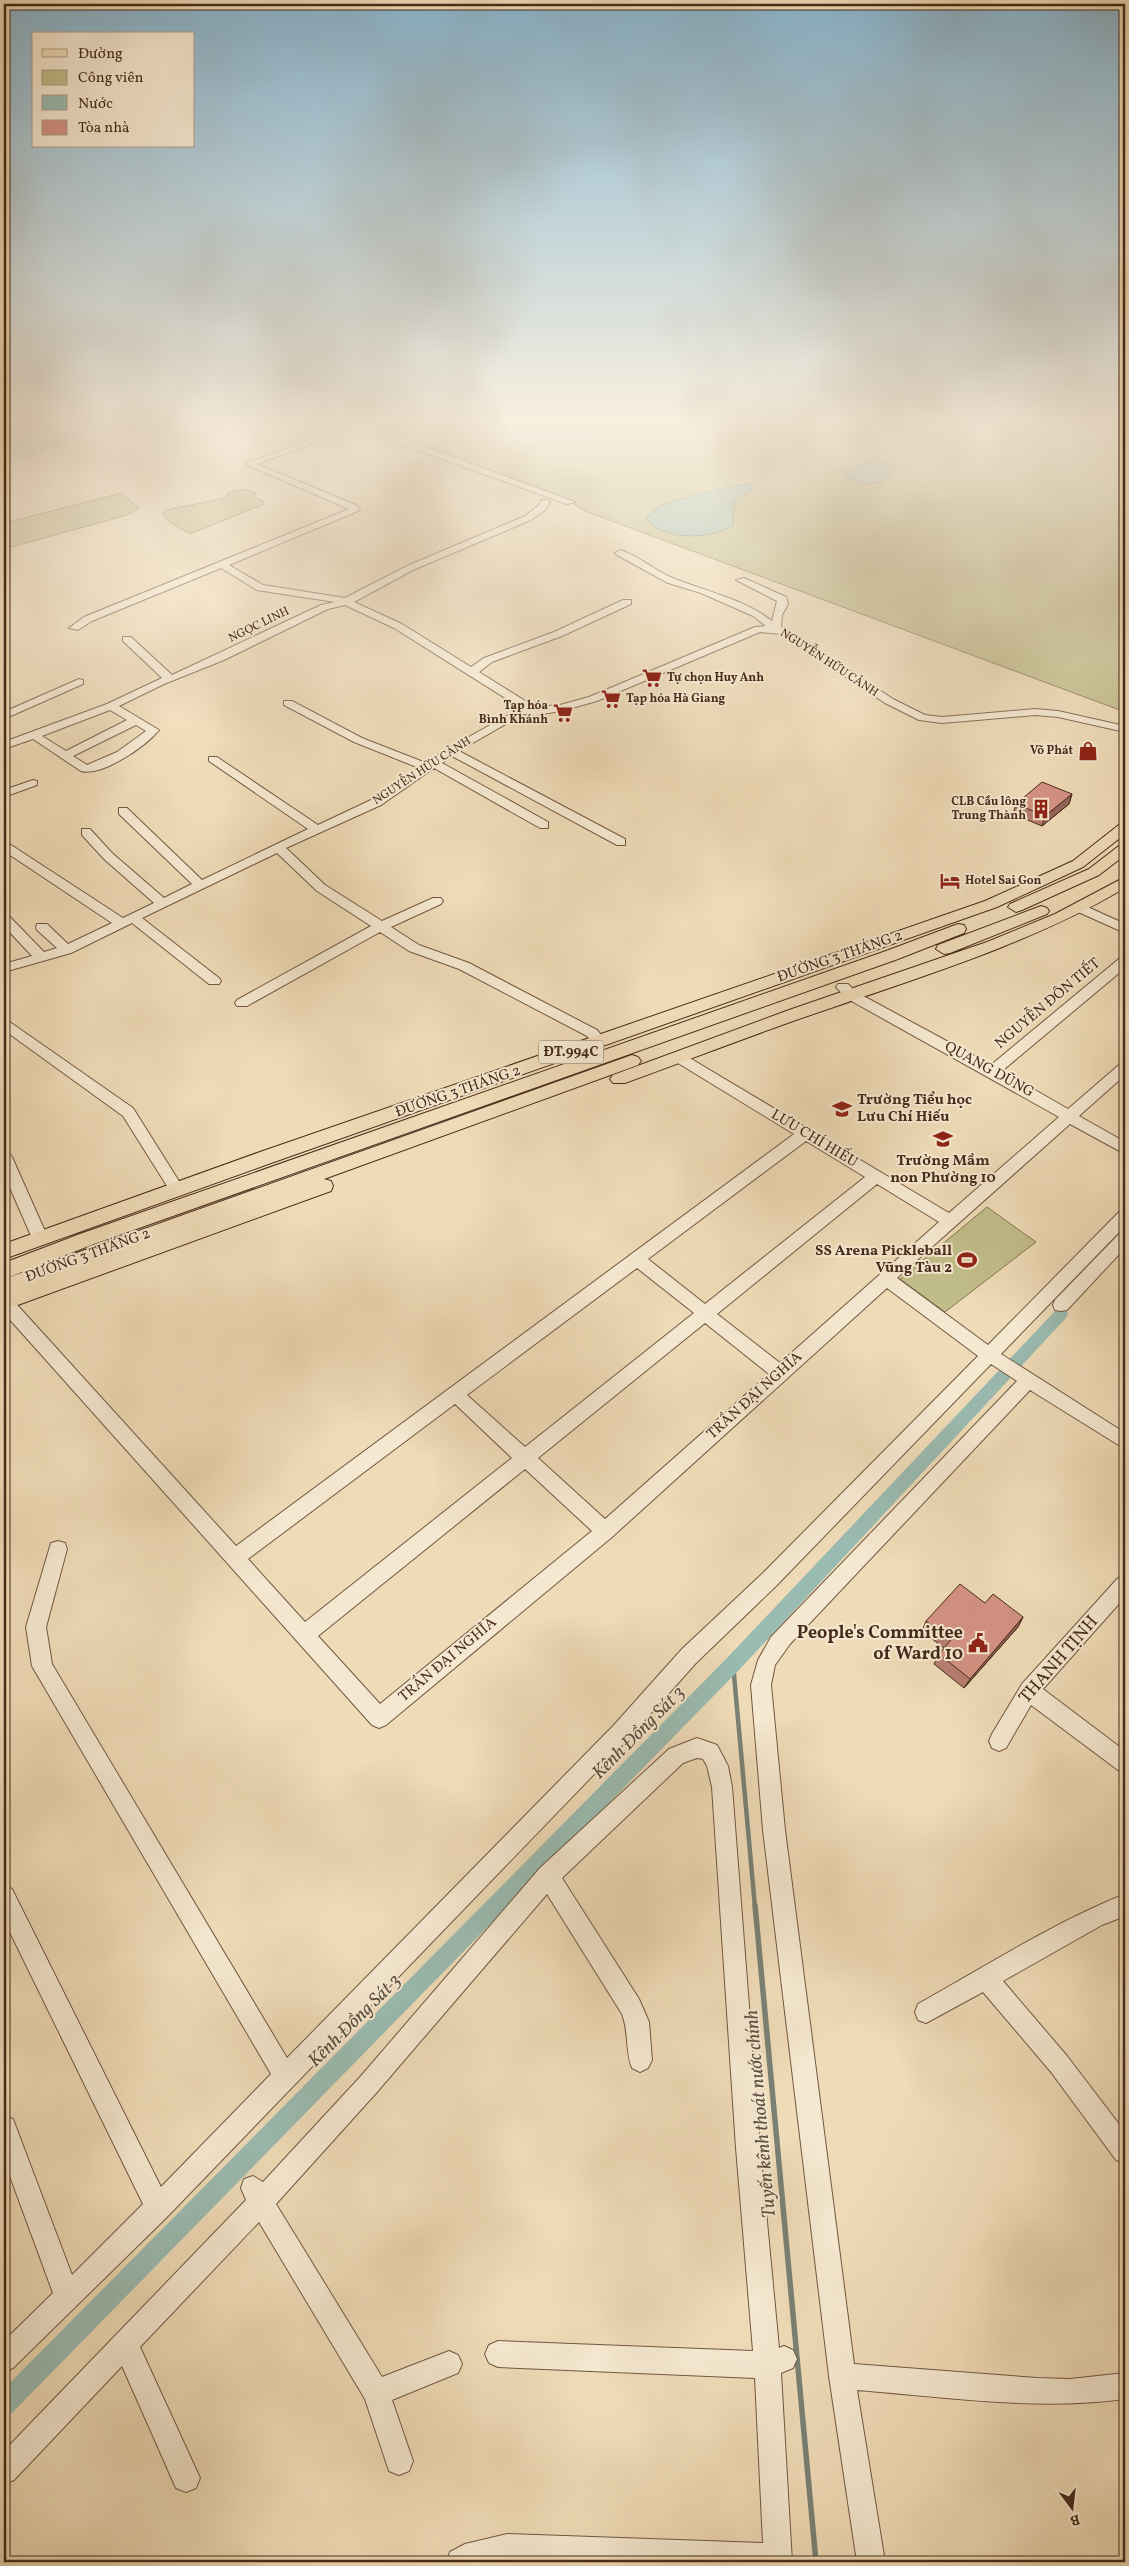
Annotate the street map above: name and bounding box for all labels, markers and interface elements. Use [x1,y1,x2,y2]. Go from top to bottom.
legend [32,32,195,148]
text: Đường [78,44,123,65]
text: Công viên [78,68,143,89]
text: Nước [78,94,113,115]
text: Tòa nhà [78,118,130,139]
street label: NGỌC LINH [226,603,292,647]
street label: NGUYỄN HỮU CẢNH [777,624,882,701]
supermarket icon: Tự chọn Huy Anh [641,667,663,689]
place label: Tự chọn Huy Anh [667,670,764,686]
supermarket icon: Tạp hóa Hà Giang [600,688,622,710]
place label: Tạp hóa Hà Giang [626,691,726,707]
place label: Tạp hóa Bình Khánh [479,698,548,728]
supermarket icon: Tạp hóa Bình Khánh [552,702,574,724]
street label: NGUYỄN HỮU CẢNH [369,732,474,809]
shop icon: Võ Phát [1077,740,1099,762]
place label: Võ Phát [1030,743,1073,759]
place label: CLB Cầu lông Trung Thành [951,794,1026,824]
building icon: CLB Cầu lông Trung Thành [1030,798,1052,820]
hotel icon: Hotel Sai Gon [939,870,961,892]
place label: Hotel Sai Gon [965,873,1042,889]
street label: ĐƯỜNG 3 THÁNG 2 [774,926,906,988]
street label: NGUYỄN ĐÔN TIẾT [990,953,1105,1054]
street label: QUANG DŨNG [940,1037,1038,1103]
road number: ĐT.994C [538,1040,604,1064]
street label: ĐƯỜNG 3 THÁNG 2 [392,1061,524,1123]
place label: Trường Tiểu học Lưu Chí Hiếu [857,1090,972,1128]
school or university icon: Trường Tiểu học Lưu Chí Hiếu [831,1098,853,1120]
street label: LƯU CHÍ HIẾU [767,1104,862,1173]
school or university icon: Trường Mầm non Phường 10 [932,1128,954,1150]
place label: Trường Mầm non Phường 10 [890,1151,996,1189]
street label: ĐƯỜNG 3 THÁNG 2 [23,1224,153,1288]
place label: SS Arena Pickleball Vũng Tàu 2 [815,1241,952,1279]
sports icon: SS Arena Pickleball Vũng Tàu 2 [956,1249,978,1271]
street label: TRẦN ĐẠI NGHĨA [702,1346,808,1445]
street label: THANH TỊNH [1014,1610,1104,1710]
street label: TRẦN ĐẠI NGHĨA [394,1612,502,1707]
place label: People's Committee of Ward 10 [797,1621,963,1667]
public building icon: People's Committee of Ward 10 [967,1632,989,1654]
water label: Kênh Đồng Sát 3 [587,1681,691,1785]
water label: Kênh Đồng Sát 3 [303,1969,407,2073]
water label: Tuyến kênh thoát nước chính [739,2009,783,2219]
north arrow [1046,2484,1096,2534]
text: B [1068,2509,1082,2529]

